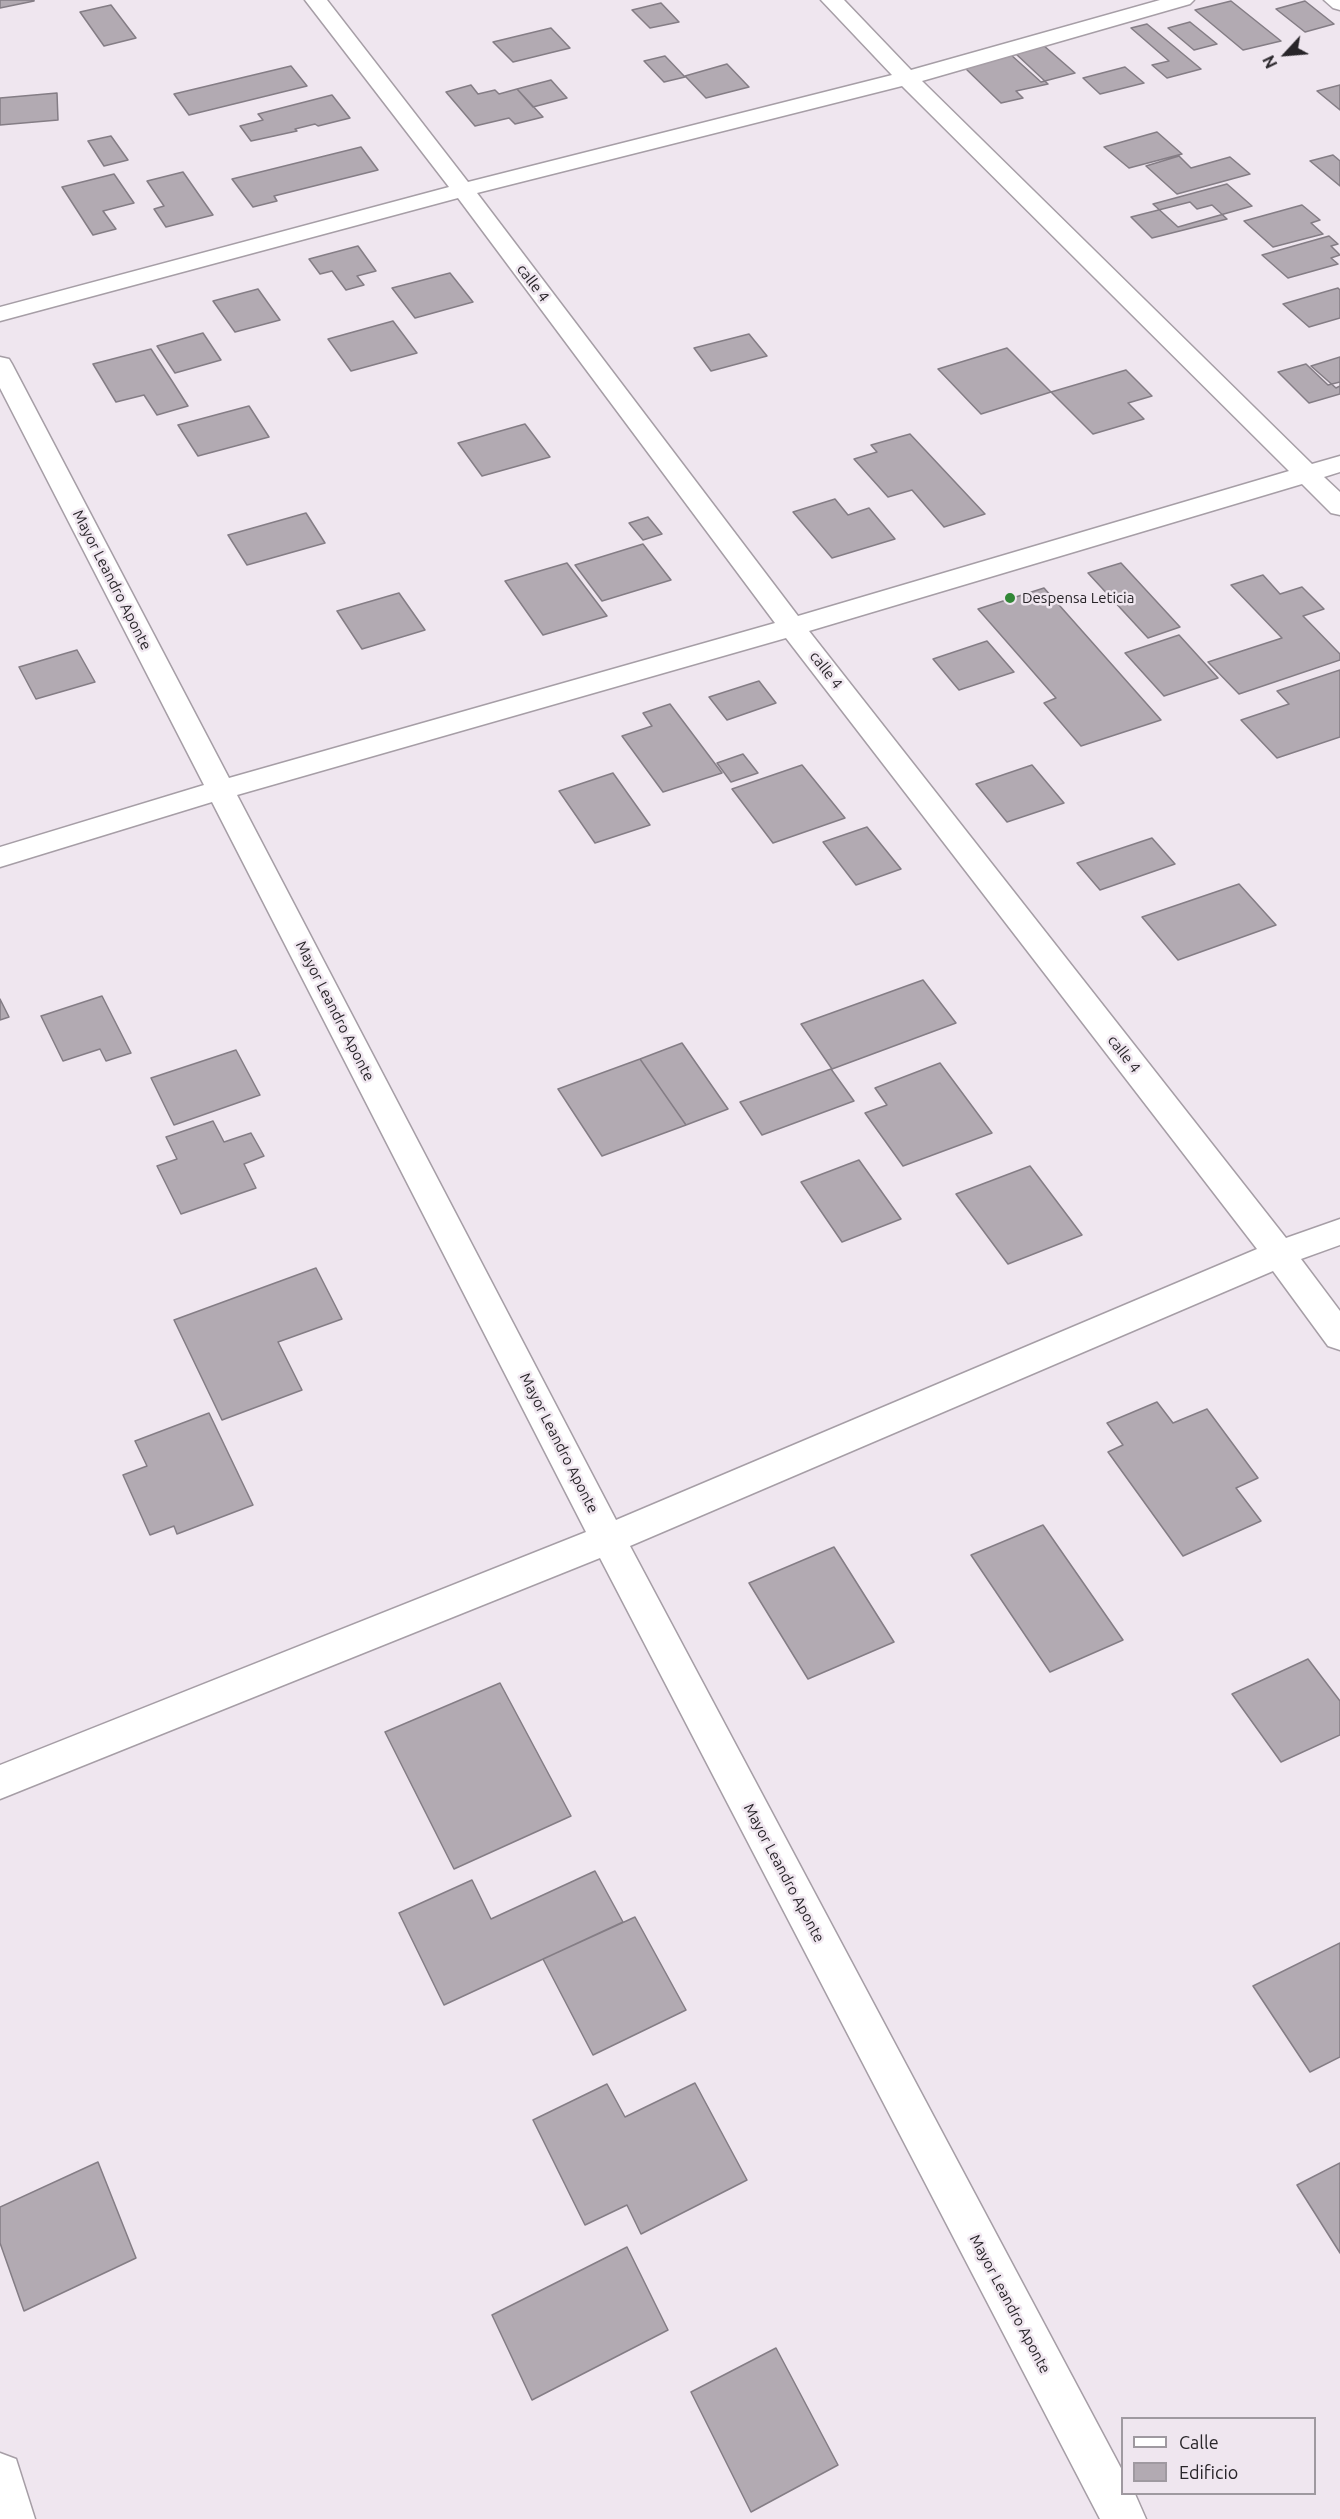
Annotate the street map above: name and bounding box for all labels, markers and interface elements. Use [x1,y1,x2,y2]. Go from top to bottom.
north arrow [1256,24,1316,84]
text: N [1259,53,1281,71]
street label: calle 4 [513,261,553,305]
street label: Mayor Leandro Aponte [69,507,155,653]
place label: Despensa Leticia [1022,589,1134,607]
marker: Despensa Leticia [1003,591,1017,605]
street label: calle 4 [806,648,846,692]
street label: Mayor Leandro Aponte [292,938,378,1084]
street label: calle 4 [1104,1032,1144,1076]
street label: Mayor Leandro Aponte [516,1370,602,1516]
street label: Mayor Leandro Aponte [740,1800,828,1946]
street label: Mayor Leandro Aponte [966,2231,1054,2377]
legend [1121,2417,1316,2495]
text: Calle [1179,2432,1219,2452]
text: Edificio [1179,2462,1238,2482]

